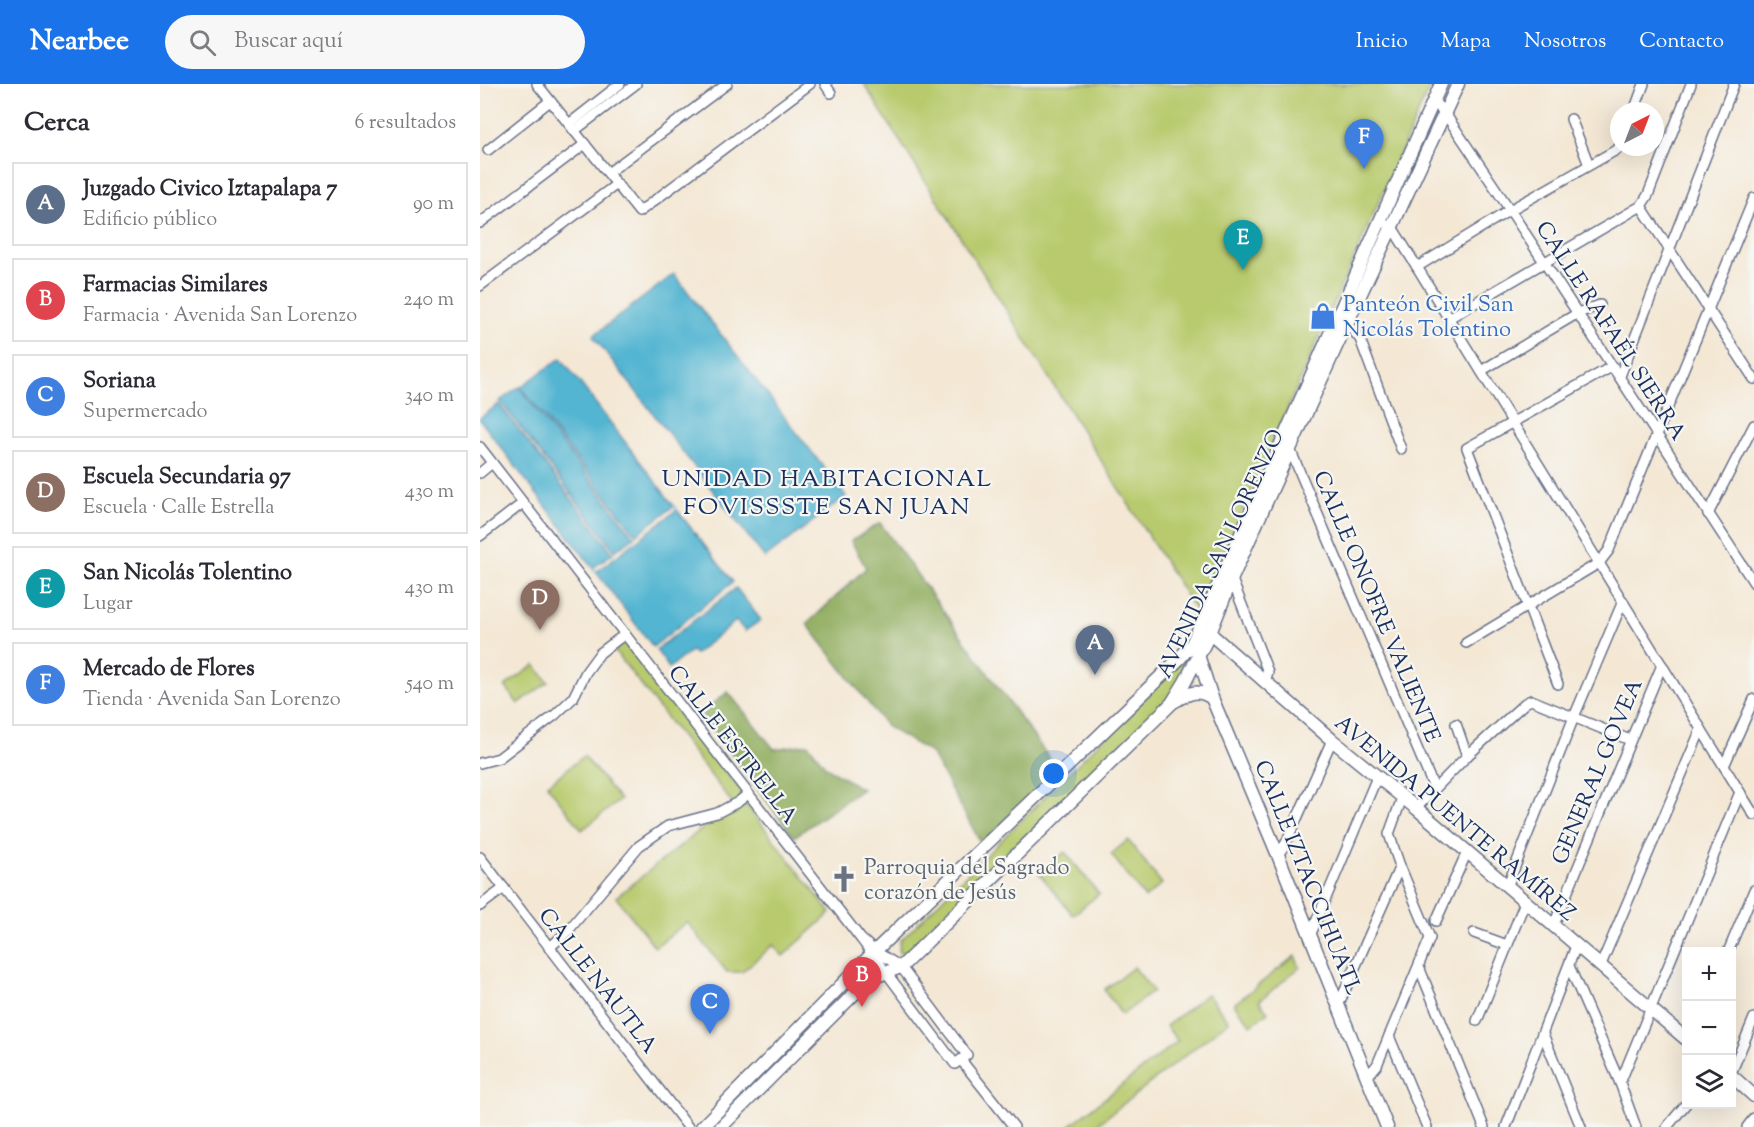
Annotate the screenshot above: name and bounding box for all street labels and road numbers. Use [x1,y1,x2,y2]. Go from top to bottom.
street label: CALLE RAFAÉL SIERRA [1526,215,1693,448]
street label: AVENIDA SAN LORENZO [1150,424,1294,684]
street label: CALLE ONOFRE VALIENTE [1303,466,1447,748]
street label: CALLE ESTRELLA [659,659,804,832]
street label: GENERAL GOVEA [1545,674,1652,870]
street label: AVENIDA PUENTE RAMÍREZ [1326,708,1582,930]
street label: CALLE IZTACCIHUATL [1244,756,1368,1000]
street label: CALLE NAUTLA [529,902,664,1062]

